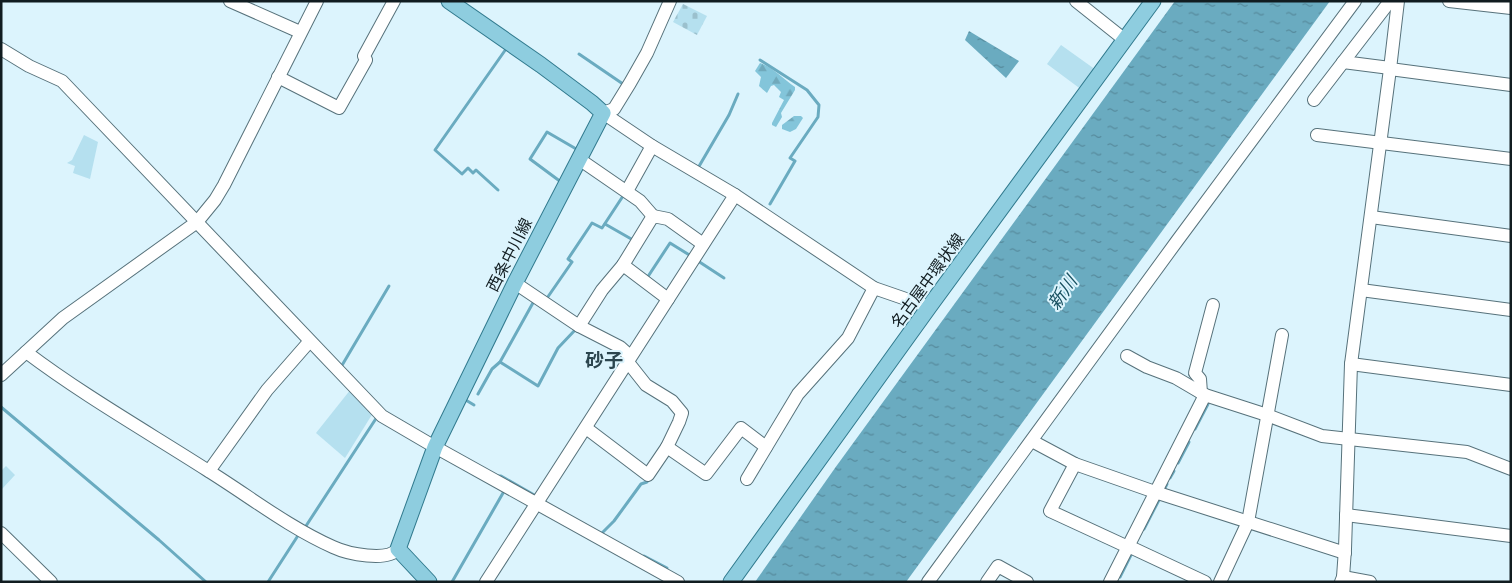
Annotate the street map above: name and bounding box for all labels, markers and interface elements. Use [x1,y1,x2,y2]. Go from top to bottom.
street label: 西条中川線 [482,214,538,296]
street label: 名古屋中環状線 [886,229,970,333]
water label: 新川 [1042,269,1085,315]
district label: 砂子 [585,348,623,375]

